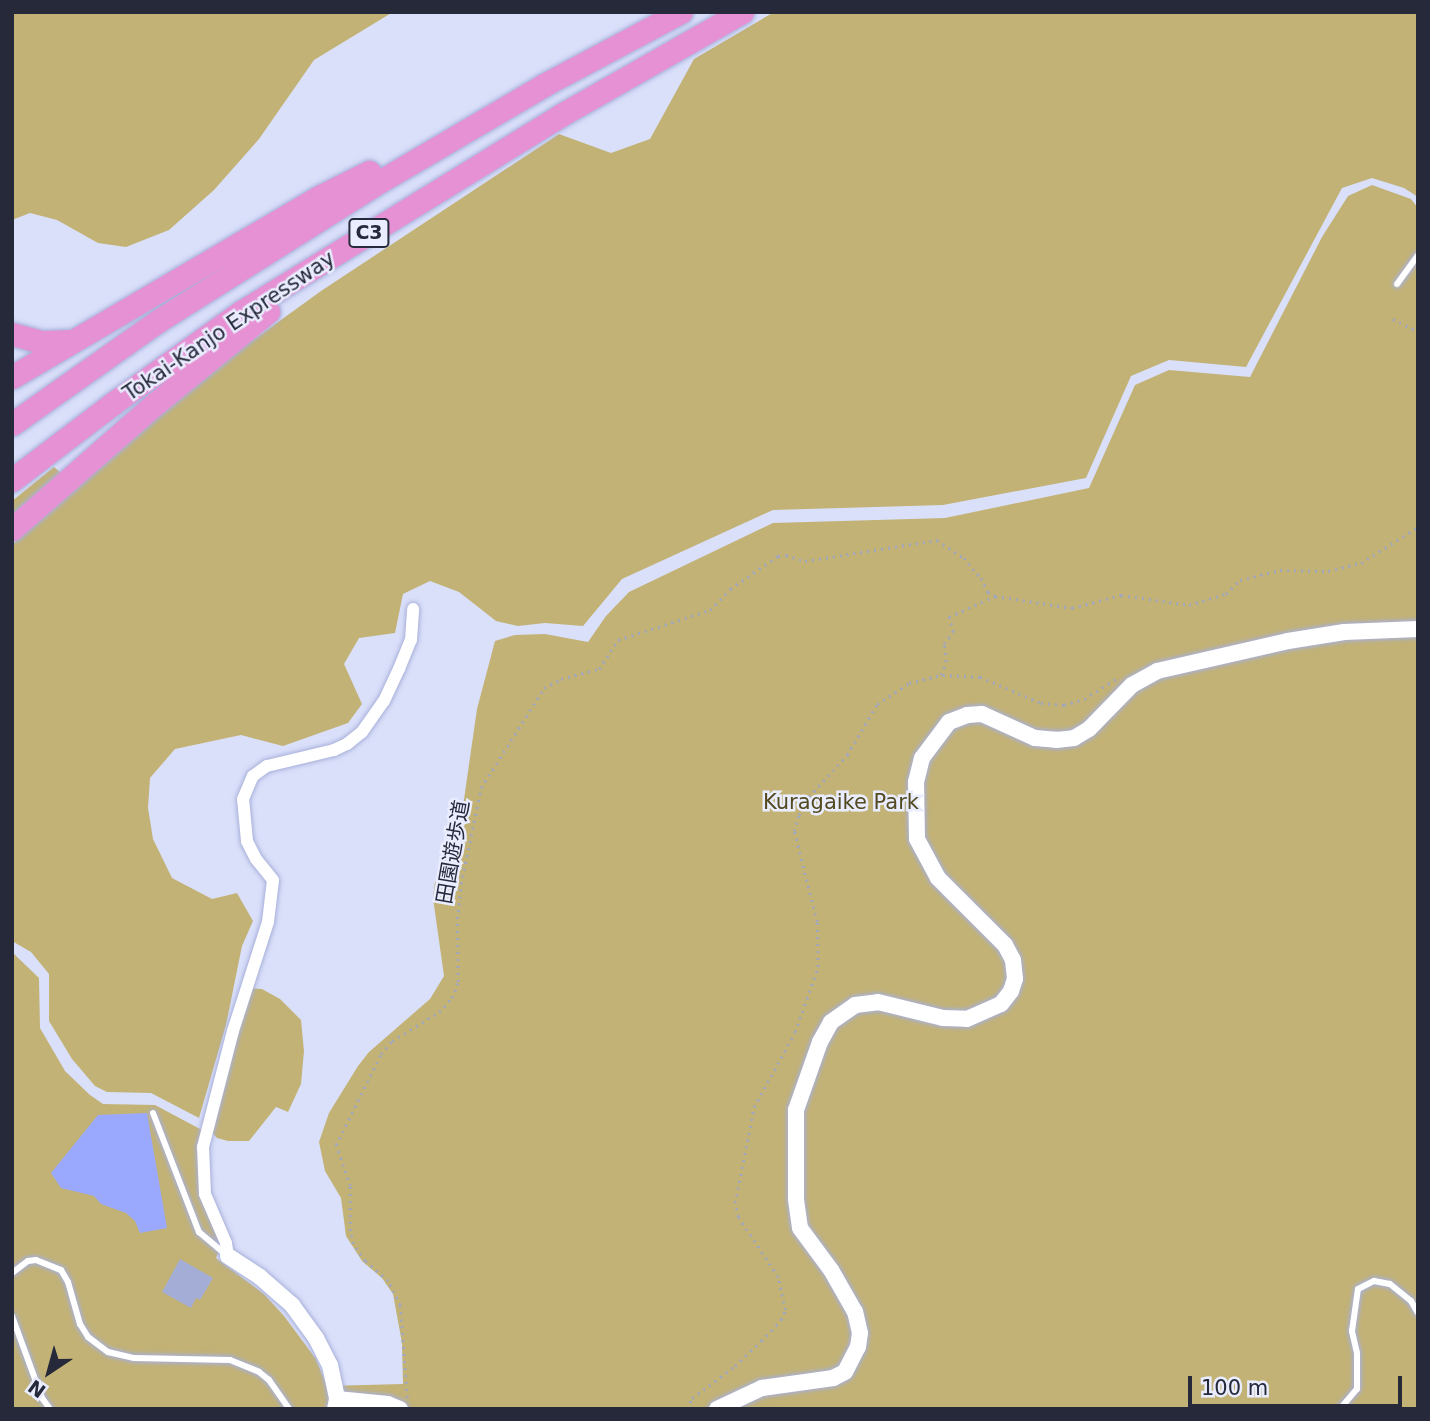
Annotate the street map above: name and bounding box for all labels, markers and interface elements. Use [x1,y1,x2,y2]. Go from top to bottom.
road number: C3 [348,218,390,248]
street label: Tokai-Kanjo Expressway [118,246,340,406]
park label: Kuragaike Park [763,789,919,815]
street label: 田園遊歩道 [431,798,475,906]
north arrow [14,1337,84,1407]
scale bar [1192,1362,1406,1406]
text: N [24,1375,50,1403]
text: 100 m [1201,1376,1268,1400]

